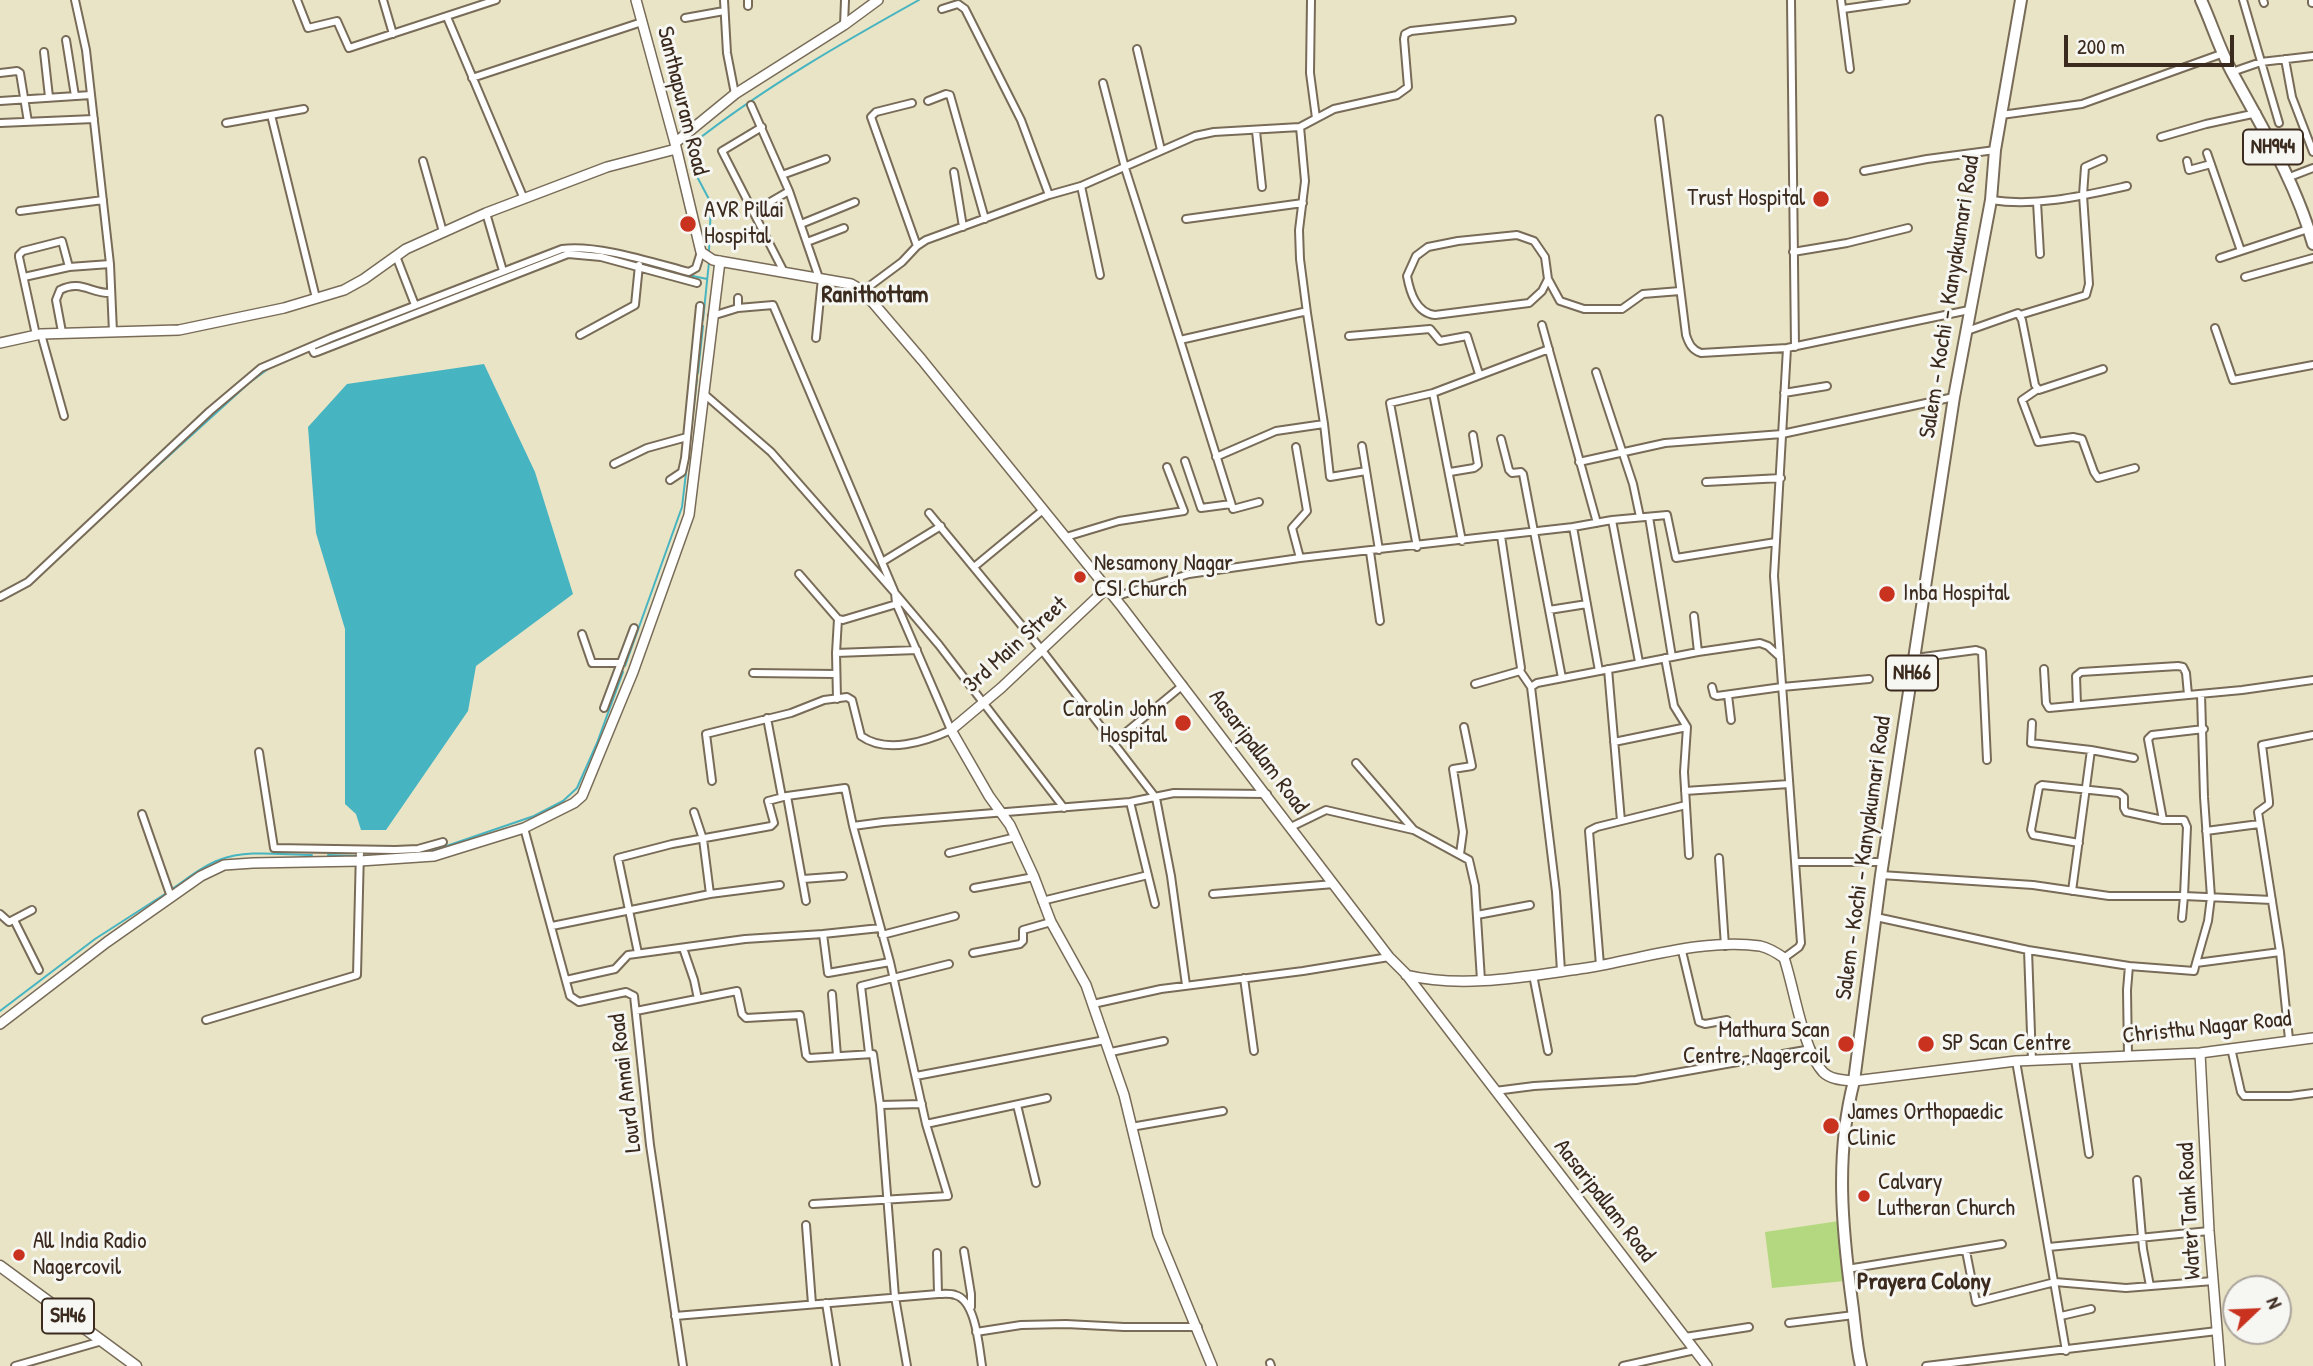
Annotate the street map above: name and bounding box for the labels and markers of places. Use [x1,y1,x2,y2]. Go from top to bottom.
place label: Trust Hospital [1687,185,1805,213]
marker: Trust Hospital [1811,189,1831,209]
place label: AVR Pillai Hospital [704,197,784,251]
marker: AVR Pillai Hospital [678,214,698,234]
place label: Nesamony Nagar CSI Church [1094,550,1233,604]
marker: Nesamony Nagar CSI Church [1072,569,1088,585]
place label: Inba Hospital [1903,580,2010,608]
marker: Inba Hospital [1877,584,1897,604]
place label: Carolin John Hospital [1062,696,1167,750]
marker: Carolin John Hospital [1173,713,1193,733]
place label: Mathura Scan Centre, Nagercoil [1683,1017,1830,1071]
place label: SP Scan Centre [1942,1030,2071,1058]
marker: Mathura Scan Centre, Nagercoil [1836,1034,1856,1054]
marker: SP Scan Centre [1916,1034,1936,1054]
place label: James Orthopaedic Clinic [1847,1099,2003,1153]
marker: James Orthopaedic Clinic [1821,1116,1841,1136]
place label: Calvary Lutheran Church [1878,1169,2015,1223]
marker: Calvary Lutheran Church [1856,1188,1872,1204]
place label: All India Radio Nagercovil [33,1228,147,1282]
marker: All India Radio Nagercovil [11,1247,27,1263]

